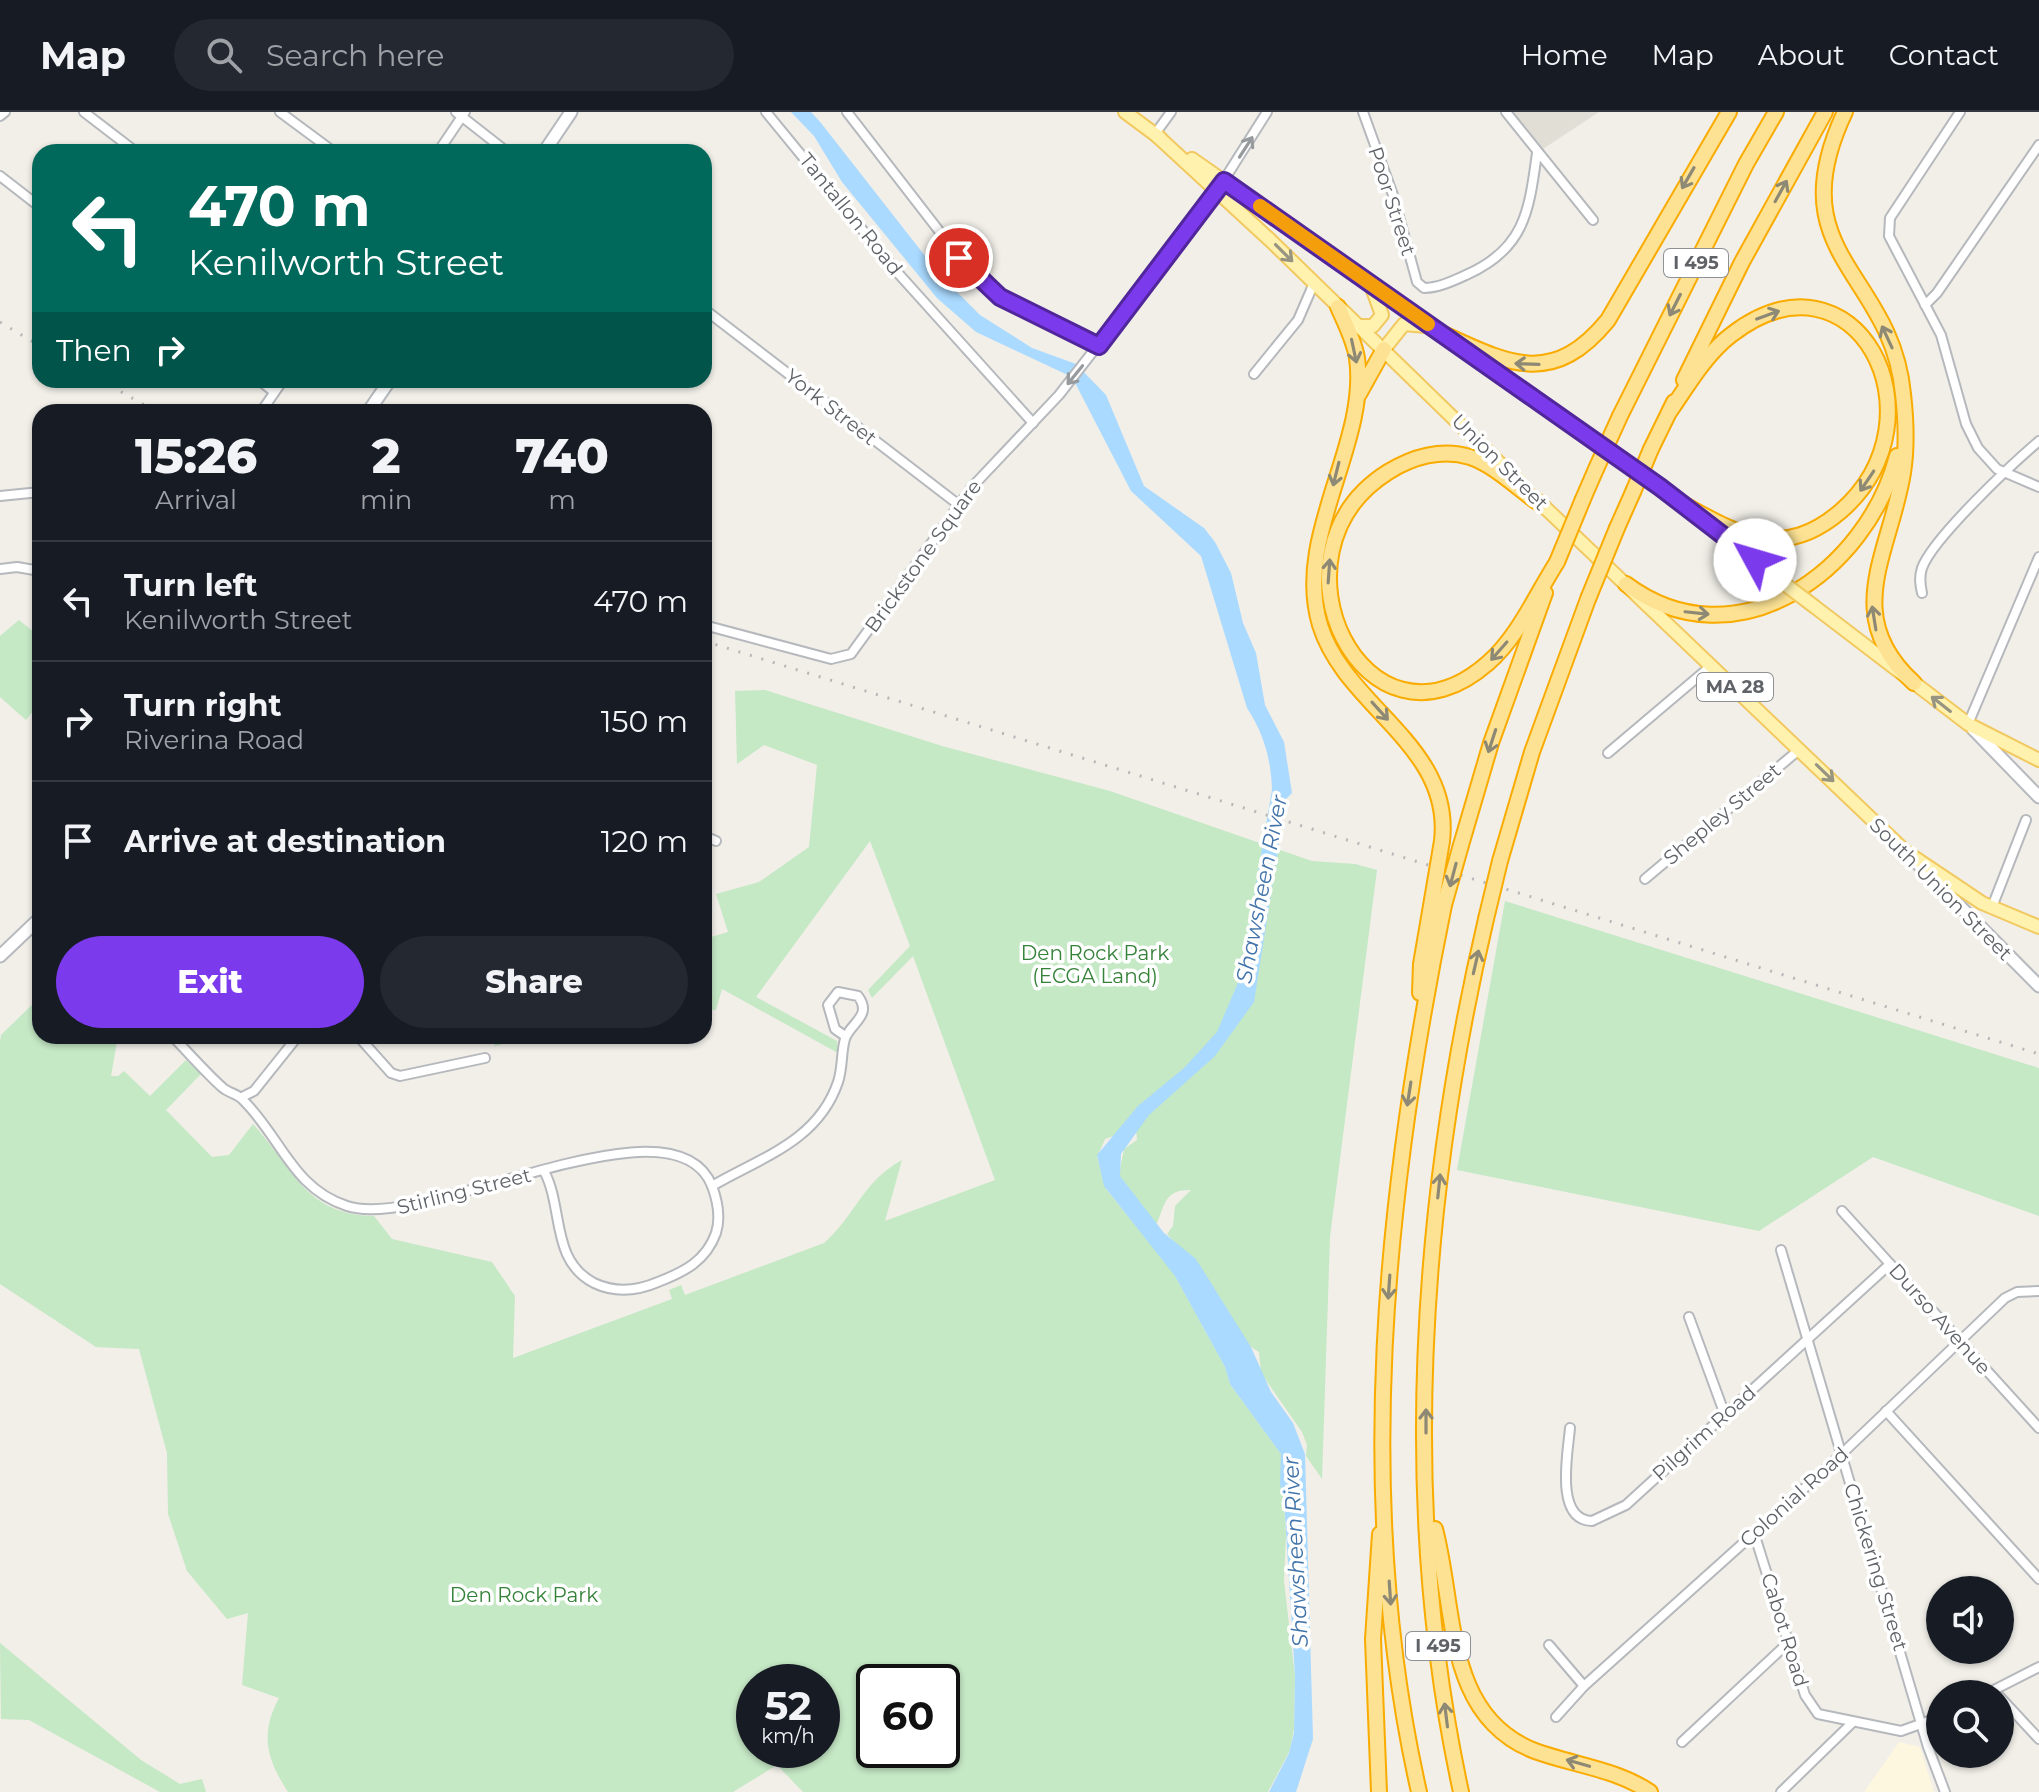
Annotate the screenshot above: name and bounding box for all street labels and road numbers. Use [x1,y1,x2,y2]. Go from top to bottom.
street label: Poor Street [1363,144,1421,258]
street label: Tantallon Road [794,148,908,280]
road number: I 495 [1664,249,1728,277]
street label: York Street [780,364,882,450]
street label: Union Street [1447,409,1553,515]
street label: Brickstone Square [860,475,986,637]
road number: MA 28 [1697,673,1773,701]
street label: Shepley Street [1659,758,1785,870]
street label: South Union Street [1865,813,2017,965]
street label: Stirling Street [394,1163,534,1219]
street label: Durso Avenue [1884,1259,1996,1379]
street label: Pilgrim Road [1647,1380,1761,1486]
street label: Colonial Road [1735,1442,1853,1552]
street label: Chickering Street [1839,1480,1913,1654]
street label: Cabot Road [1756,1570,1814,1690]
road number: I 495 [1406,1632,1470,1660]

